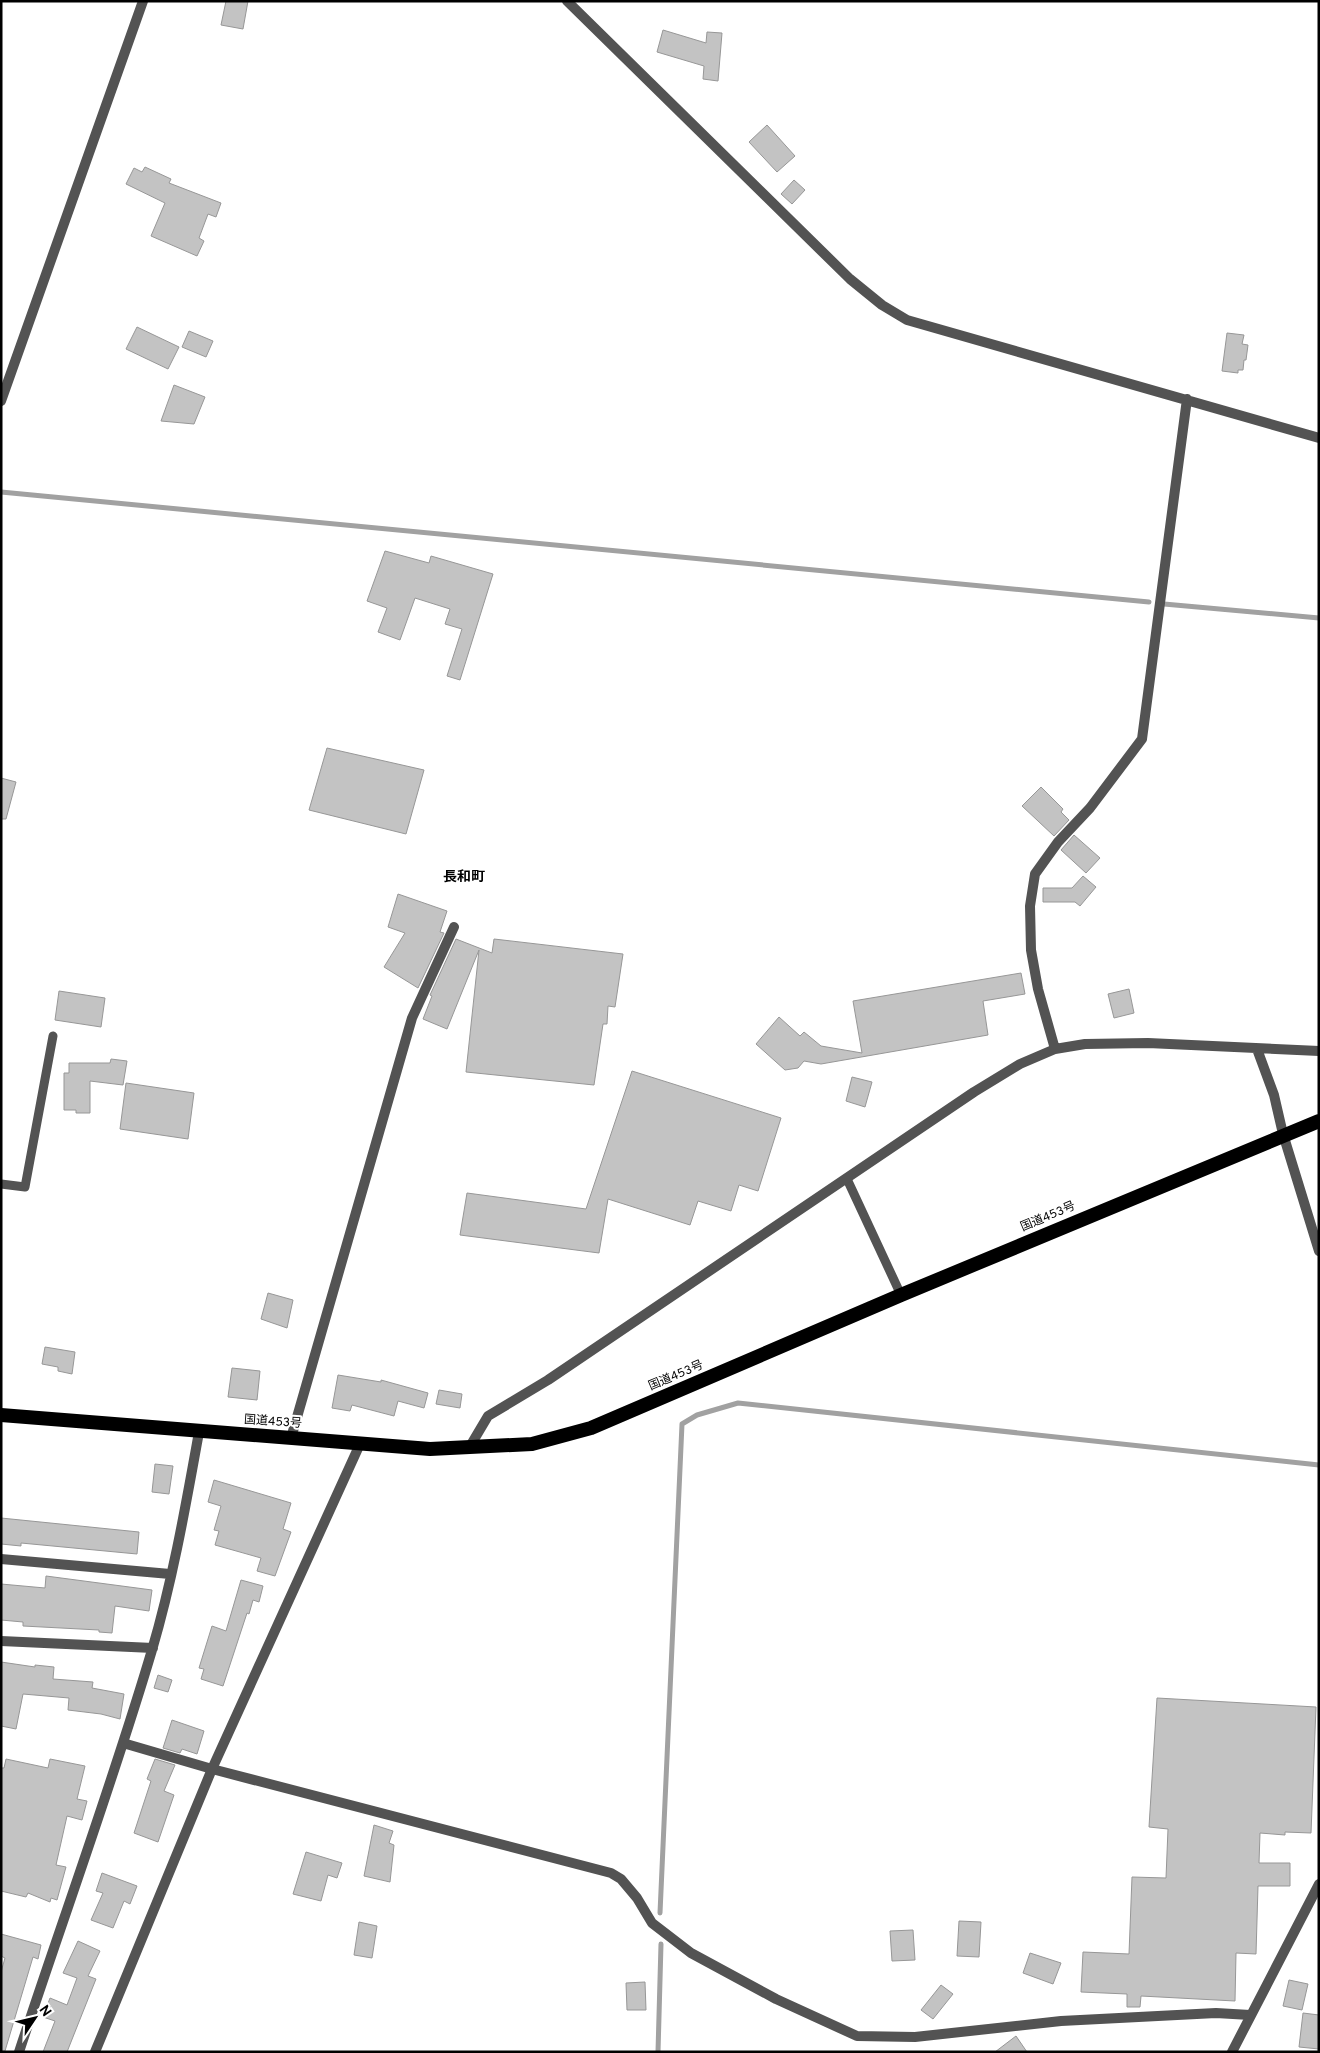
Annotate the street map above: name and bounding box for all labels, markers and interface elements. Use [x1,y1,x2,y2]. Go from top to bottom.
district label: 長和町 [443,869,485,886]
street label: 国道453号 [1018,1198,1078,1236]
street label: 国道453号 [646,1357,706,1395]
street label: 国道453号 [243,1412,303,1432]
north arrow [10,1993,60,2043]
text: N [35,2002,54,2020]

